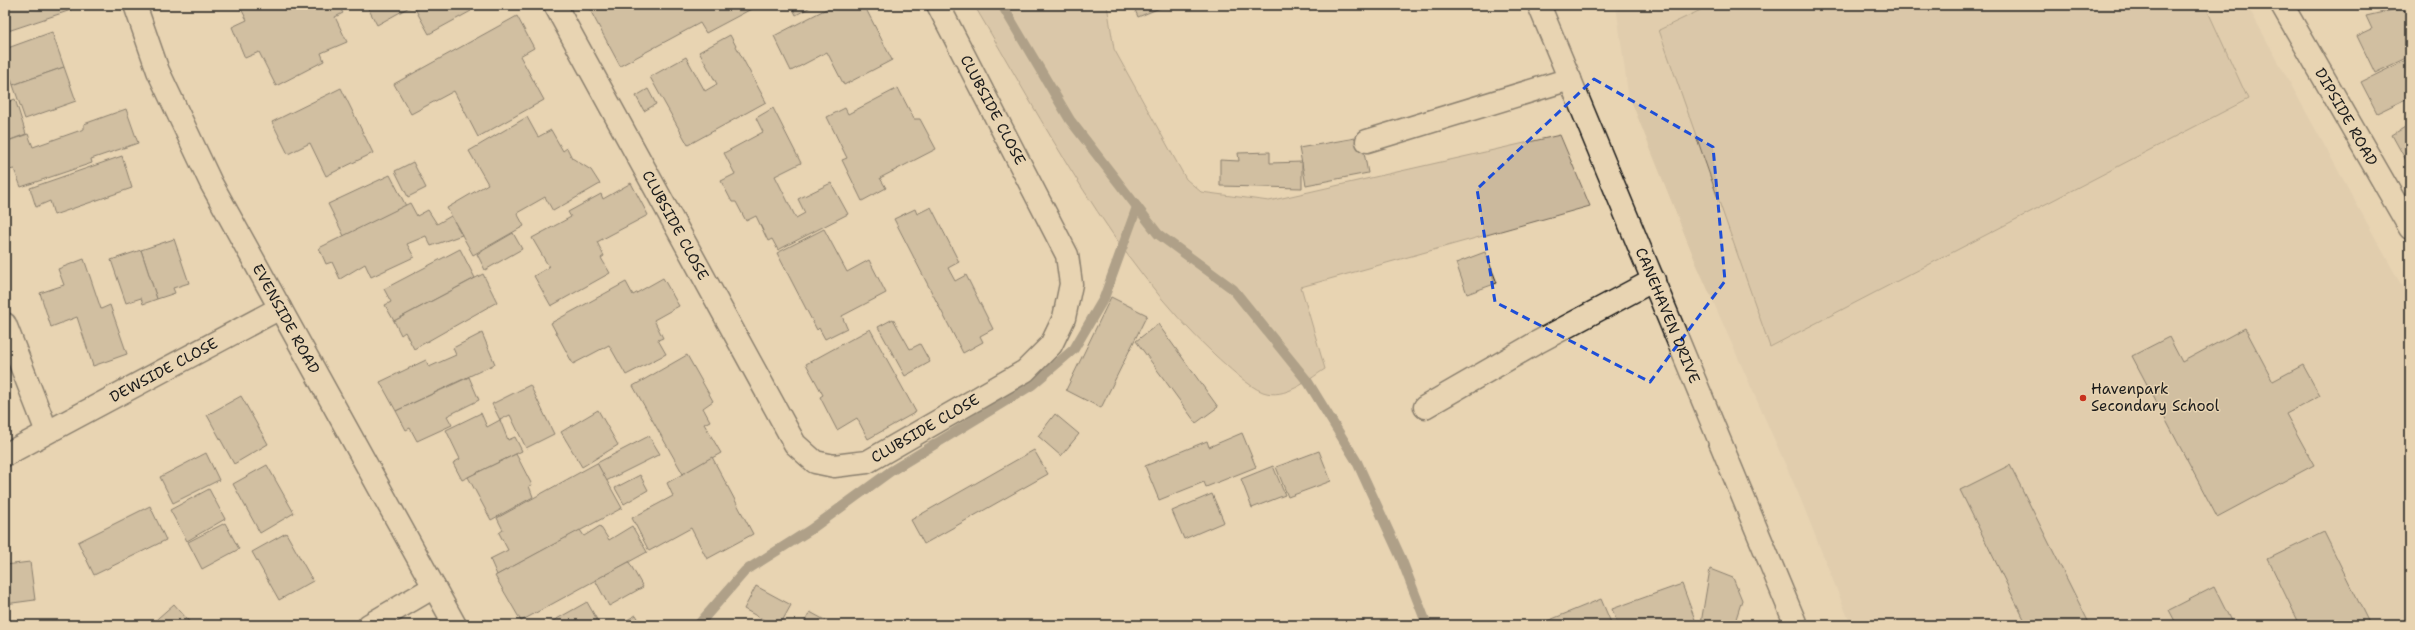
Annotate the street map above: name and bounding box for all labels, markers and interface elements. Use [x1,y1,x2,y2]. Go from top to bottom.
street label: CLUBSIDE CLOSE [956,51,1030,169]
street label: DIPSIDE ROAD [2310,64,2382,169]
street label: CLUBSIDE CLOSE [637,167,713,284]
street label: CANEHAVEN DRIVE [1631,245,1705,386]
street label: EVENSIDE ROAD [248,260,324,377]
street label: DEWSIDE CLOSE [106,333,221,407]
place label: Havenpark Secondary School [2091,379,2220,416]
street label: CLUBSIDE CLOSE [867,389,983,468]
marker: Havenpark Secondary School [2078,393,2088,403]

